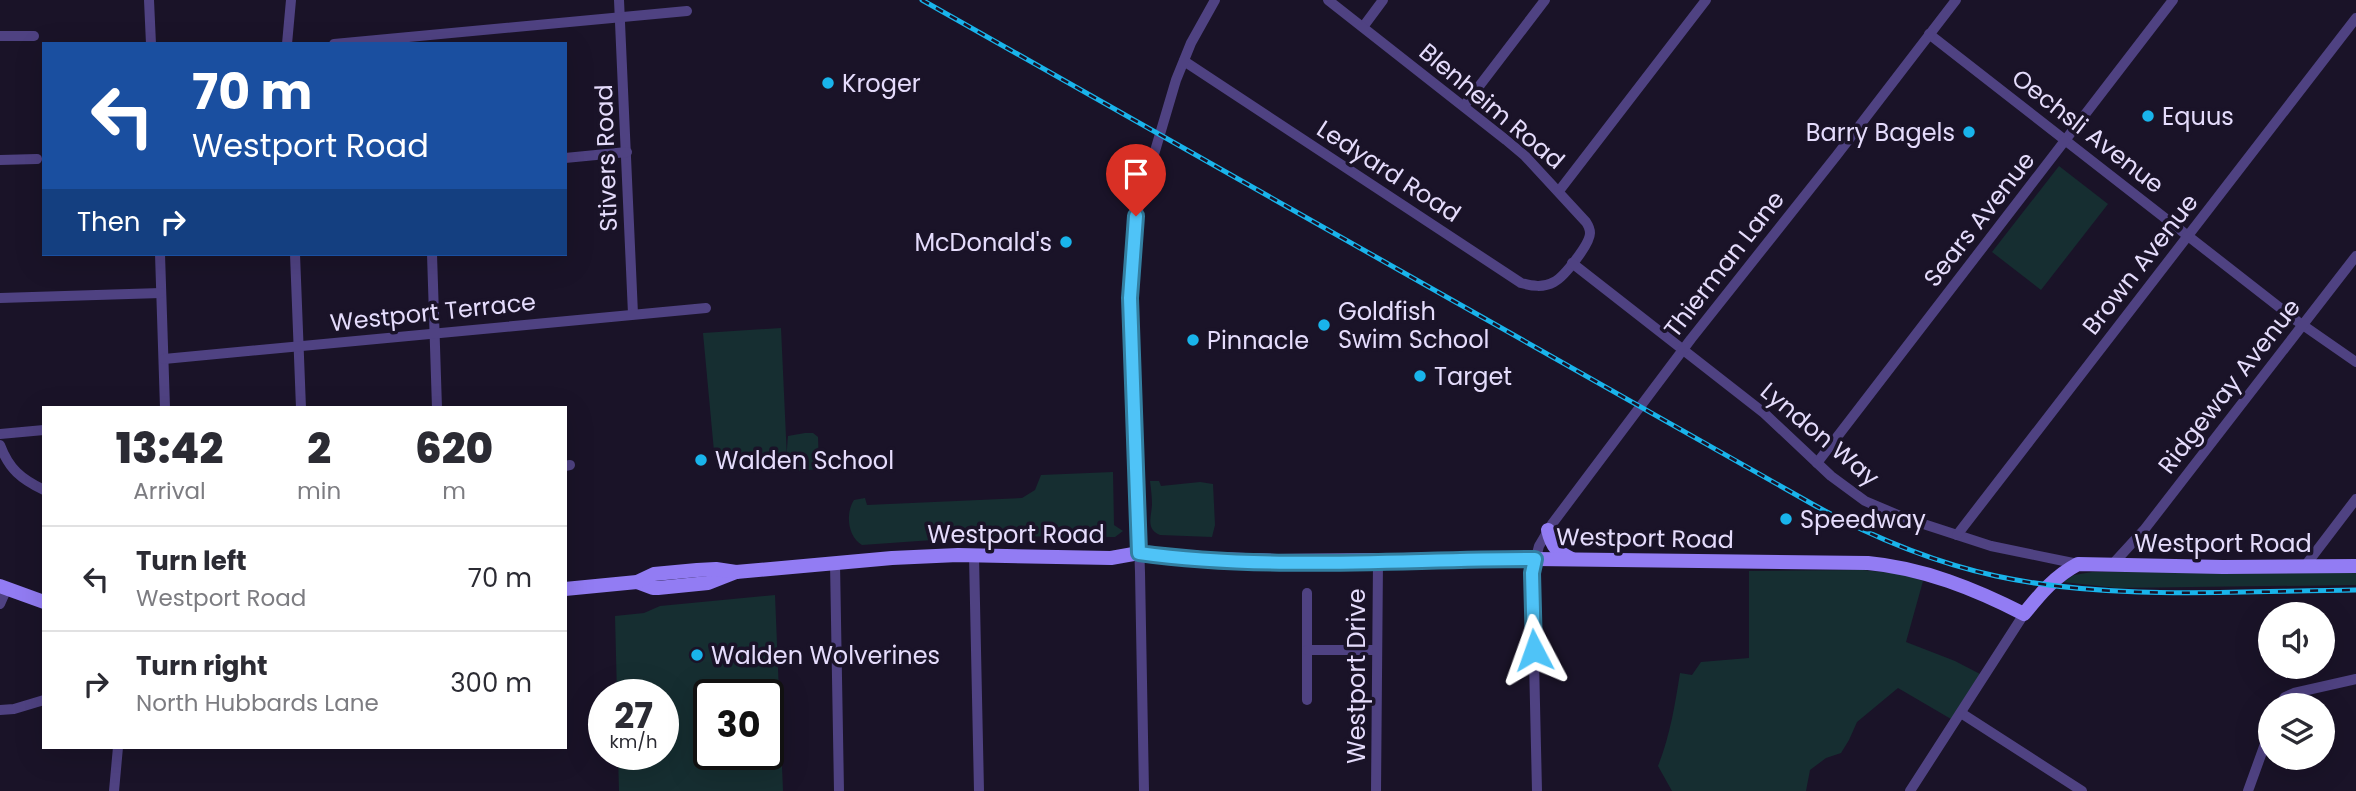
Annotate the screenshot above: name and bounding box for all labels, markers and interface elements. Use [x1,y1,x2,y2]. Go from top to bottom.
street label: Blenheim Road [1412,35,1572,177]
text: 70 m [192,58,312,126]
street label: Oechsli Avenue [2005,61,2171,201]
place label: Kroger [842,67,921,100]
icon: left [77,70,168,161]
marker: Kroger [820,75,836,91]
street label: Stivers Road [587,84,625,232]
place label: Equus [2162,100,2234,133]
marker: Equus [2140,108,2156,124]
street label: Ledyard Road [1311,112,1467,230]
place label: Barry Bagels [1806,116,1955,149]
text: Westport Road [192,123,429,168]
marker: Barry Bagels [1961,124,1977,140]
pin [1106,144,1166,216]
street label: Sears Avenue [1916,145,2042,293]
icon: arrive [1117,155,1155,193]
street label: Thierman Lane [1656,184,1792,344]
street label: Brown Avenue [2074,187,2206,341]
icon: right [154,203,192,241]
text: Then [77,204,140,240]
place label: McDonald's [914,226,1052,259]
marker: McDonald's [1058,234,1074,250]
street label: Westport Terrace [328,285,538,339]
street label: Ridgeway Avenue [2150,292,2308,480]
place label: Goldfish Swim School [1338,295,1489,356]
marker: Goldfish Swim School [1316,317,1332,333]
place label: Pinnacle [1207,324,1309,357]
marker: Pinnacle [1185,332,1201,348]
place label: Target [1434,360,1512,393]
marker: Target [1412,368,1428,384]
street label: Lyndon Way [1754,375,1887,494]
text: 13:42 [116,419,223,478]
text: 2 [307,419,331,478]
text: 620 [415,419,493,478]
place label: Walden School [715,444,894,477]
marker: Walden School [693,452,709,468]
text: Arrival [133,475,206,507]
text: min [297,475,341,507]
text: m [442,475,466,507]
place label: Speedway [1800,503,1926,536]
marker: Speedway [1778,511,1794,527]
street label: Westport Road [927,518,1105,551]
street label: Westport Road [1556,520,1734,556]
street label: Westport Road [2134,527,2312,560]
text: Turn left [136,543,247,579]
icon: left [77,560,115,598]
text: 70 m [468,560,532,596]
text: Westport Road [136,582,306,614]
street label: Westport Drive [1340,588,1373,764]
map controls [2258,602,2335,770]
button: sound [2258,602,2335,679]
position arrow [1497,613,1571,687]
place label: Walden Wolverines [711,639,940,672]
marker: Walden Wolverines [689,647,705,663]
text: Turn right [136,648,268,684]
icon: right [77,665,115,703]
text: 300 m [450,665,532,701]
speed limit sign: 30 [693,679,784,770]
text: North Hubbards Lane [136,687,379,719]
text: 27 [614,691,653,740]
button: layers [2258,693,2335,770]
text: km/h [610,729,657,754]

